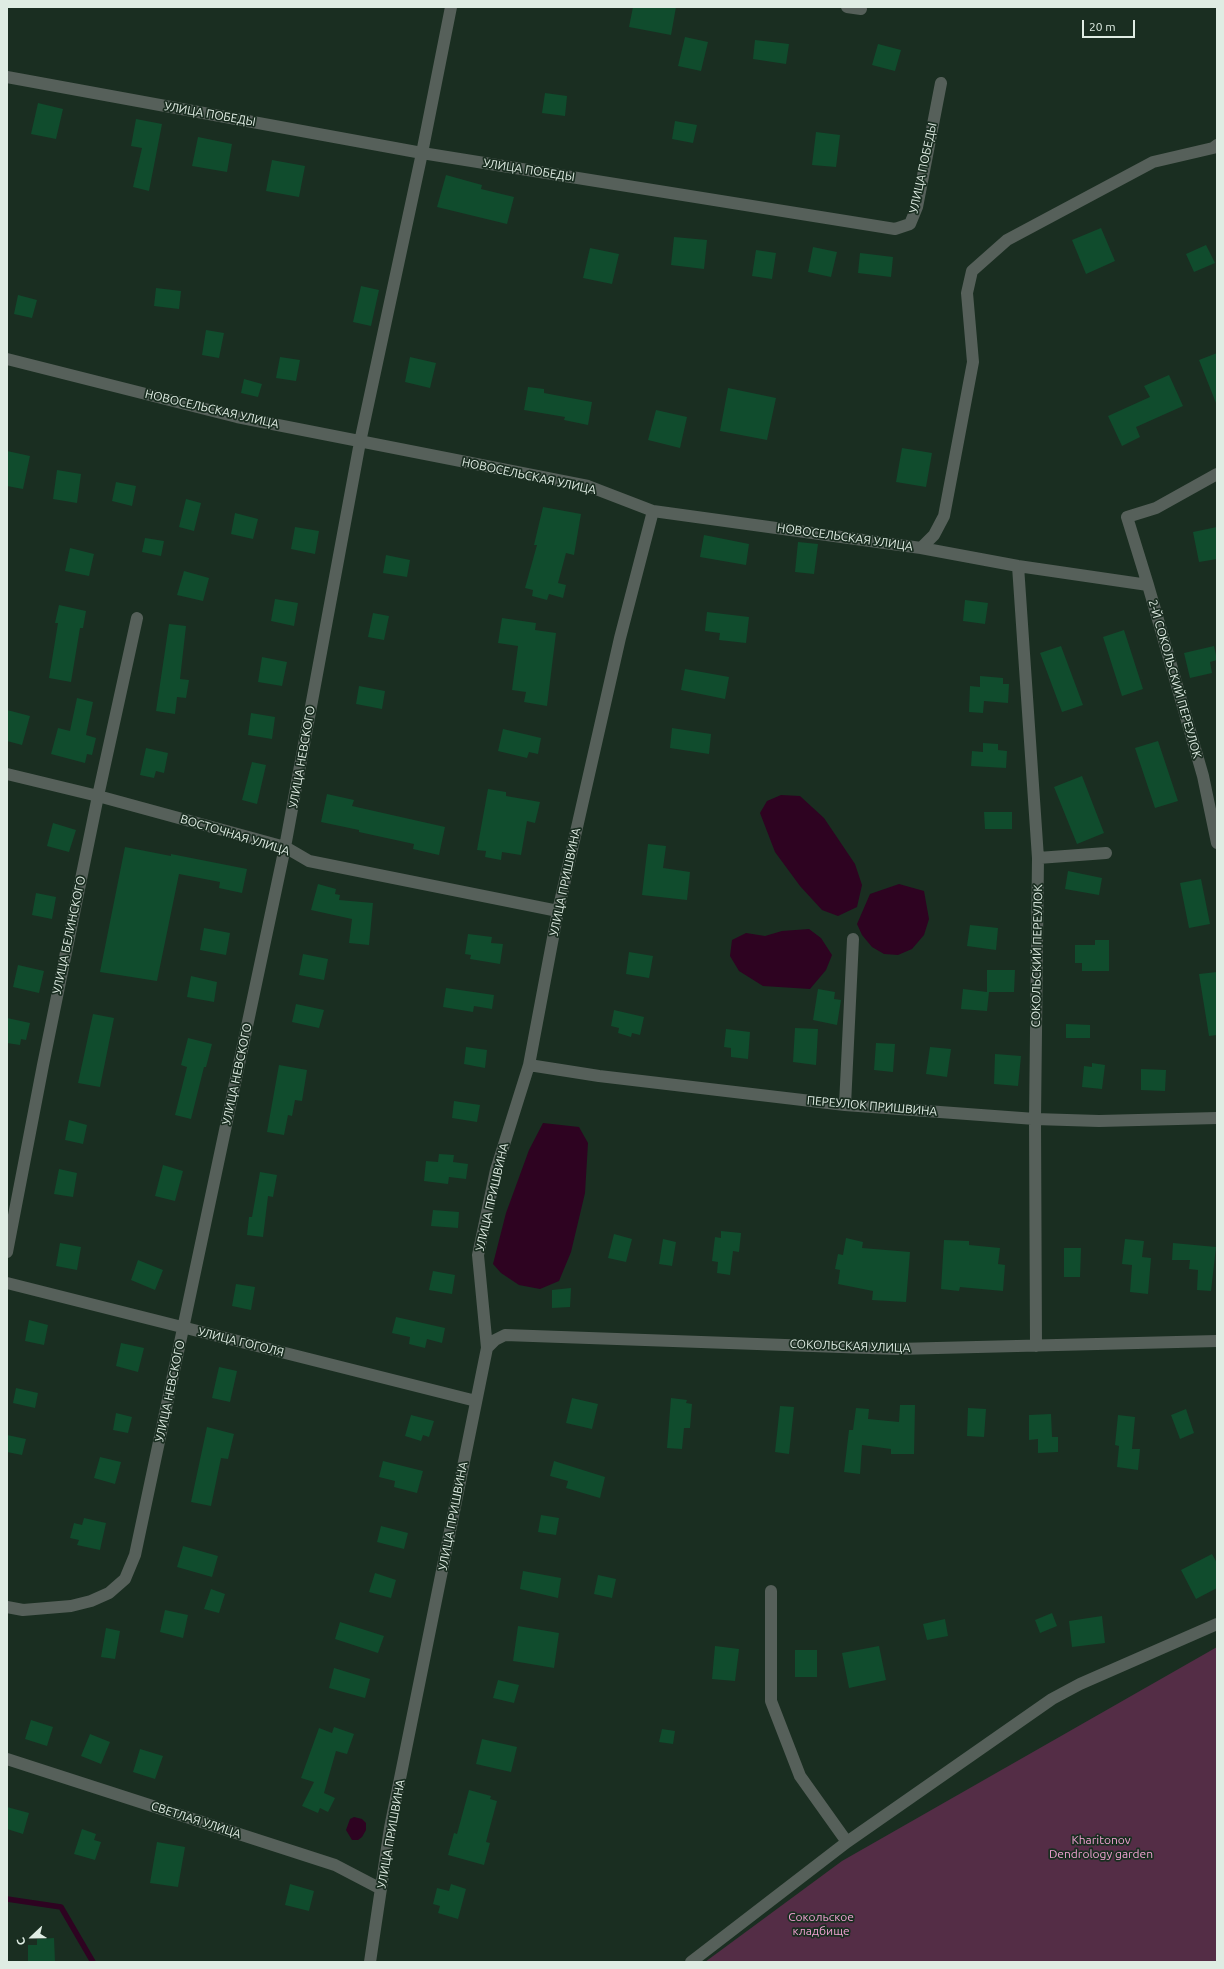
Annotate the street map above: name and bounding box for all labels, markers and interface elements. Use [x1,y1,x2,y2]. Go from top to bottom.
scale bar [1084,12,1137,38]
text: 20 m [1089,20,1116,33]
street label: УЛИЦА ПОБЕДЫ [163,99,257,129]
street label: УЛИЦА ПОБЕДЫ [906,121,940,215]
street label: УЛИЦА ПОБЕДЫ [482,156,576,184]
street label: НОВОСЕЛЬСКАЯ УЛИЦА [144,387,280,431]
street label: НОВОСЕЛЬСКАЯ УЛИЦА [461,455,597,497]
street label: НОВОСЕЛЬСКАЯ УЛИЦА [776,520,914,554]
street label: 2-Й СОКОЛЬСКИЙ ПЕРЕУЛОК [1145,598,1205,760]
street label: УЛИЦА НЕВСКОГО [286,705,318,809]
street label: ВОСТОЧНАЯ УЛИЦА [178,811,292,859]
street label: УЛИЦА ПРИШВИНА [546,827,584,937]
street label: УЛИЦА БЕЛИНСКОГО [49,875,89,995]
street label: СОКОЛЬСКИЙ ПЕРЕУЛОК [1029,884,1045,1028]
street label: УЛИЦА НЕВСКОГО [219,1022,255,1126]
street label: ПЕРЕУЛОК ПРИШВИНА [806,1093,938,1119]
street label: УЛИЦА ПРИШВИНА [473,1142,511,1252]
street label: УЛИЦА ГОГОЛЯ [197,1324,285,1360]
street label: СОКОЛЬСКАЯ УЛИЦА [789,1337,911,1355]
street label: УЛИЦА НЕВСКОГО [152,1339,188,1443]
street label: УЛИЦА ПРИШВИНА [435,1460,471,1572]
street label: УЛИЦА ПРИШВИНА [374,1778,408,1890]
street label: СВЕТЛАЯ УЛИЦА [149,1799,243,1841]
park label: Kharitonov Dendrology garden [1049,1833,1153,1861]
park label: Сокольское кладбище [788,1910,854,1938]
north arrow [12,1917,52,1957]
text: С [14,1936,28,1947]

